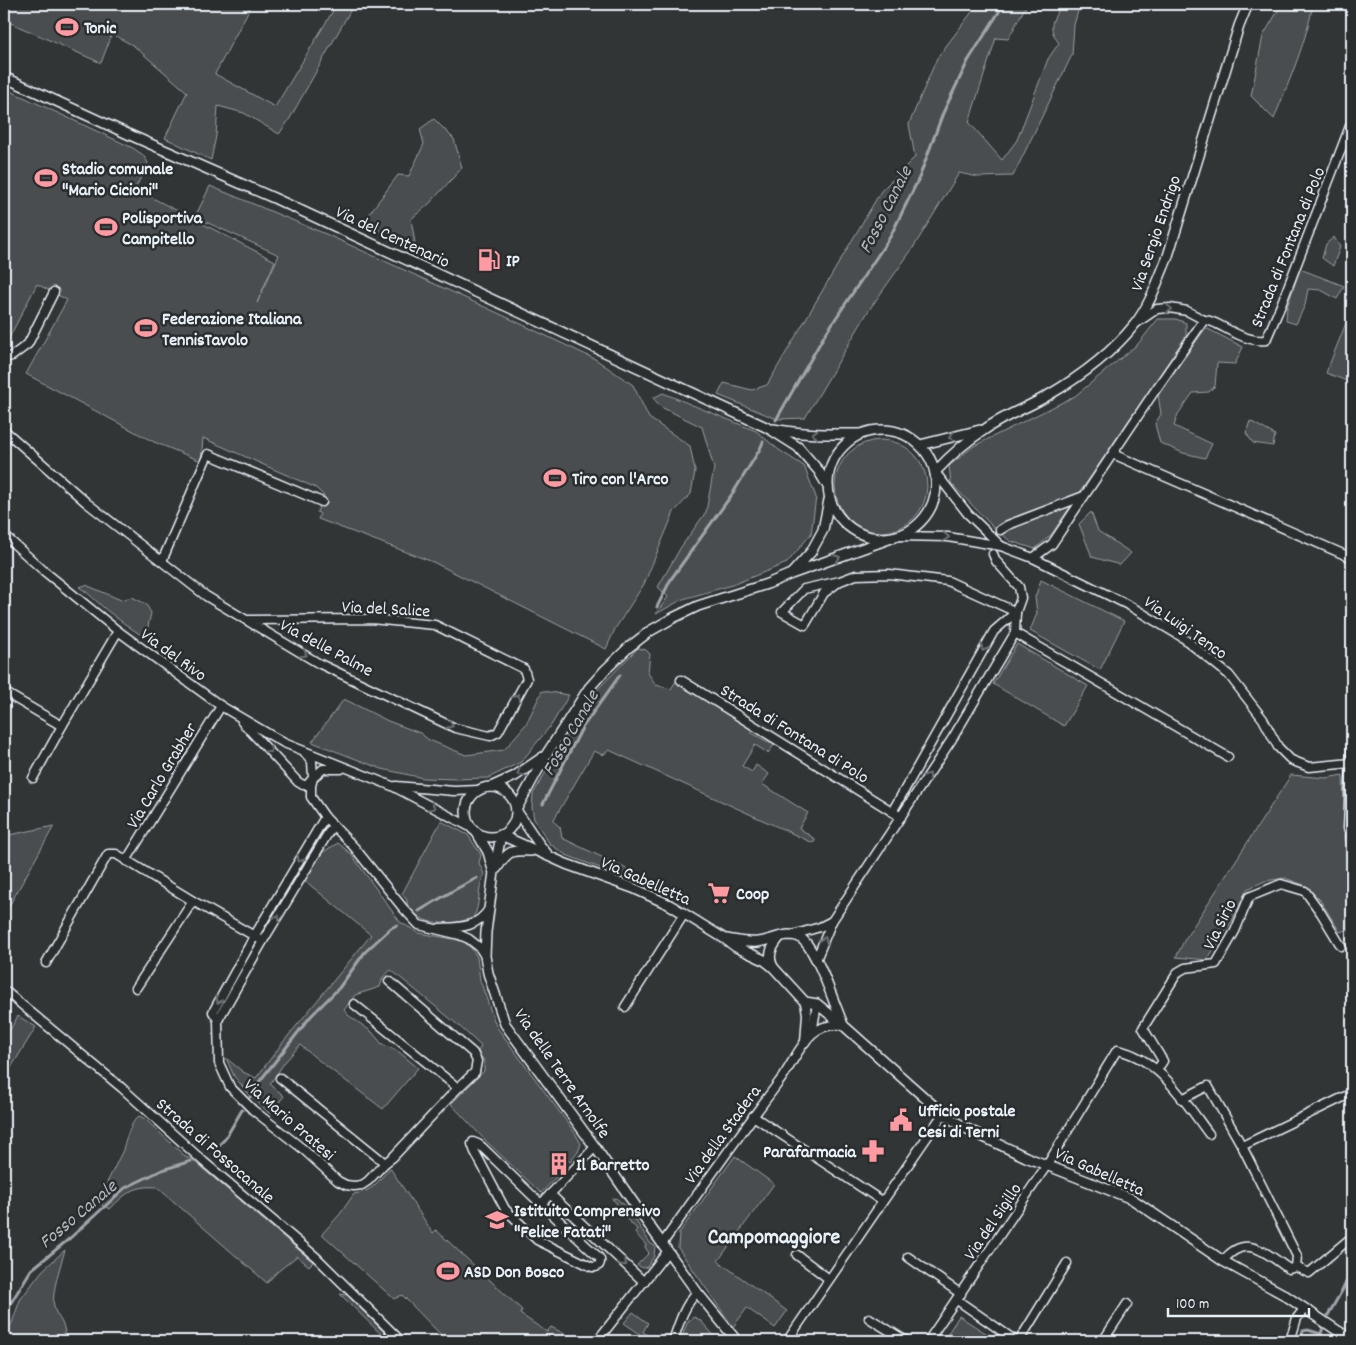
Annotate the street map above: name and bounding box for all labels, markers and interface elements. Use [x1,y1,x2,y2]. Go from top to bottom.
sports icon: Tonic [54,14,80,40]
place label: Tonic [84,17,116,42]
place label: Stadio comunale "Mario Cicioni" [62,158,173,204]
water label: Fosso Canale [854,161,921,259]
street label: Strada di Fontana di Polo [1246,164,1333,332]
sports icon: Stadio comunale "Mario Cicioni" [33,165,59,191]
street label: Via Sergio Endrigo [1126,172,1189,295]
street label: Via del Centenario [331,201,453,276]
place label: Polisportiva Campitello [122,207,203,253]
sports icon: Polisportiva Campitello [93,214,119,240]
fuel station icon: IP [476,247,502,273]
place label: IP [506,250,520,275]
one-way arrow [1166,304,1174,314]
place label: Federazione Italiana TennisTavolo [162,308,302,354]
sports icon: Federazione Italiana TennisTavolo [133,315,159,341]
one-way arrow [811,429,818,439]
one-way arrow [948,431,957,442]
sports icon: Tiro con l'Arco [542,465,568,491]
place label: Tiro con l'Arco [572,468,669,493]
one-way arrow [942,532,950,543]
one-way arrow [832,554,840,564]
street label: Via Luigi Tenco [1138,591,1231,667]
street label: Via del Salice [341,596,431,625]
street label: Via delle Palme [275,614,377,684]
street label: Via del Rivo [134,623,211,689]
one-way arrow [981,643,991,652]
one-way arrow [298,648,307,658]
street label: Strada di Fontana di Polo [714,679,873,791]
water label: Fosso Canale [537,685,608,781]
one-way arrow [511,693,521,702]
street label: Via Carlo Grabher [122,718,205,834]
one-way arrow [445,719,454,730]
one-way arrow [263,745,272,754]
one-way arrow [516,767,525,776]
one-way arrow [921,773,931,782]
one-way arrow [426,801,435,811]
street label: Via Gabelletta [596,851,694,913]
one-way arrow [297,854,307,863]
supermarket icon: Coop [706,880,732,906]
place label: Coop [736,883,769,908]
street label: Via Sirio [1198,895,1244,955]
one-way arrow [271,914,281,923]
one-way arrow [817,936,828,945]
one-way arrow [215,995,225,1004]
street label: Via delle Terre Arnolfe [507,1004,615,1144]
street label: Via Mario Pratesi [237,1074,340,1168]
street label: Via della Stadera [680,1081,769,1190]
street label: Strada di Fossocanale [149,1093,279,1211]
place label: Ufficio postale Cesi di Terni [918,1100,1016,1146]
public building icon: Ufficio postale Cesi di Terni [888,1107,914,1133]
pharmacy icon: Parafarmacia [860,1138,886,1164]
place label: Parafarmacia [763,1141,857,1166]
street label: Via Gabelletta [1050,1142,1148,1204]
building icon: Il Barretto [546,1151,572,1177]
place label: Il Barretto [576,1154,650,1179]
water label: Fosso Canale [34,1174,125,1256]
street label: Via del Sigillo [959,1179,1029,1266]
place label: Istituito Comprensivo "Felice Fatati" [514,1200,660,1246]
school or university icon: Istituito Comprensivo "Felice Fatati" [484,1207,510,1233]
district label: Campomaggiore [708,1223,841,1254]
one-way arrow [618,1257,627,1266]
sports icon: ASD Don Bosco [435,1258,461,1284]
place label: ASD Don Bosco [464,1261,564,1286]
scale bar [1168,1285,1310,1317]
text: 100 m [1176,1294,1209,1316]

